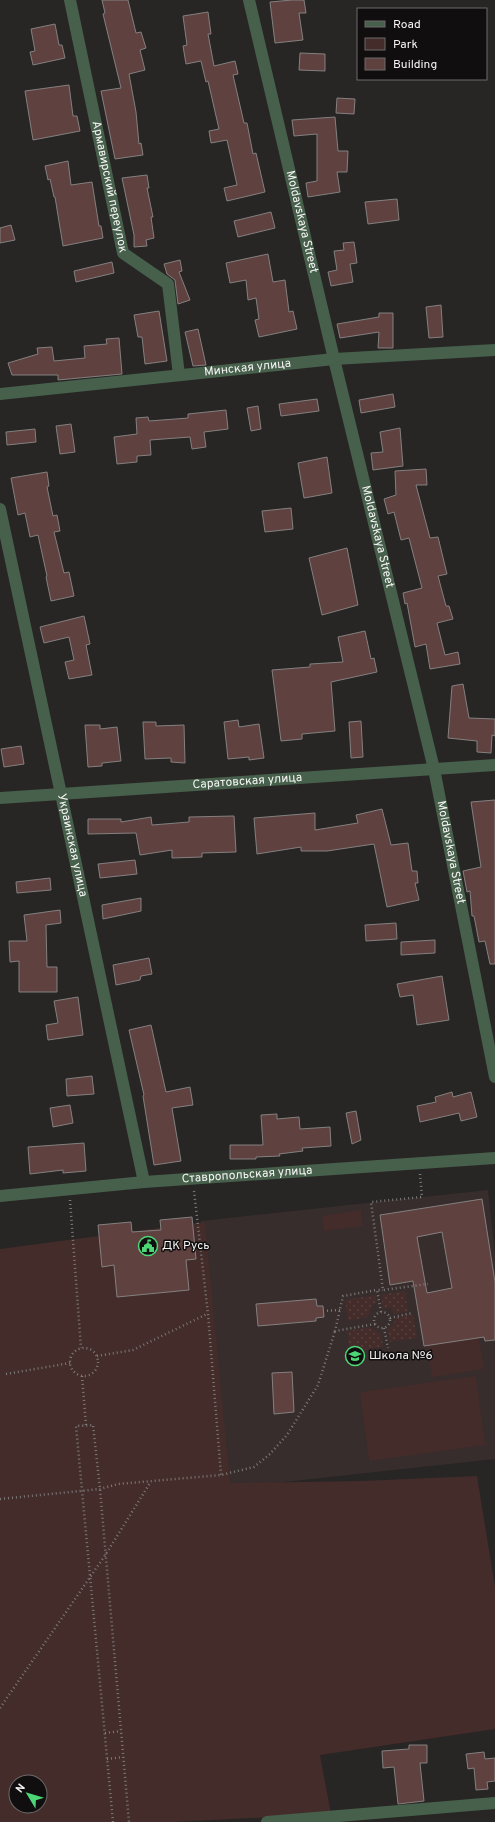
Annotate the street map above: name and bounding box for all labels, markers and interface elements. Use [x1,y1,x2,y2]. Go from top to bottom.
legend [357,8,487,80]
text: Road [393,17,421,33]
text: Park [393,37,418,53]
text: Building [393,57,437,73]
street label: Армавирский переулок [88,120,131,254]
street label: Moldavskaya Street [282,169,321,275]
street label: Минская улица [203,356,292,381]
street label: Moldavskaya Street [357,484,398,590]
street label: Саратовская улица [192,770,303,793]
street label: Украинская улица [53,792,91,899]
street label: Moldavskaya Street [432,799,469,905]
street label: Ставропольская улица [181,1163,313,1187]
public building icon: ДК Русь [137,1235,159,1257]
place label: ДК Русь [162,1238,210,1254]
school or university icon: Школа №6 [344,1345,366,1367]
place label: Школа №6 [369,1348,433,1364]
north arrow [8,1774,48,1814]
text: N [13,1781,29,1796]

